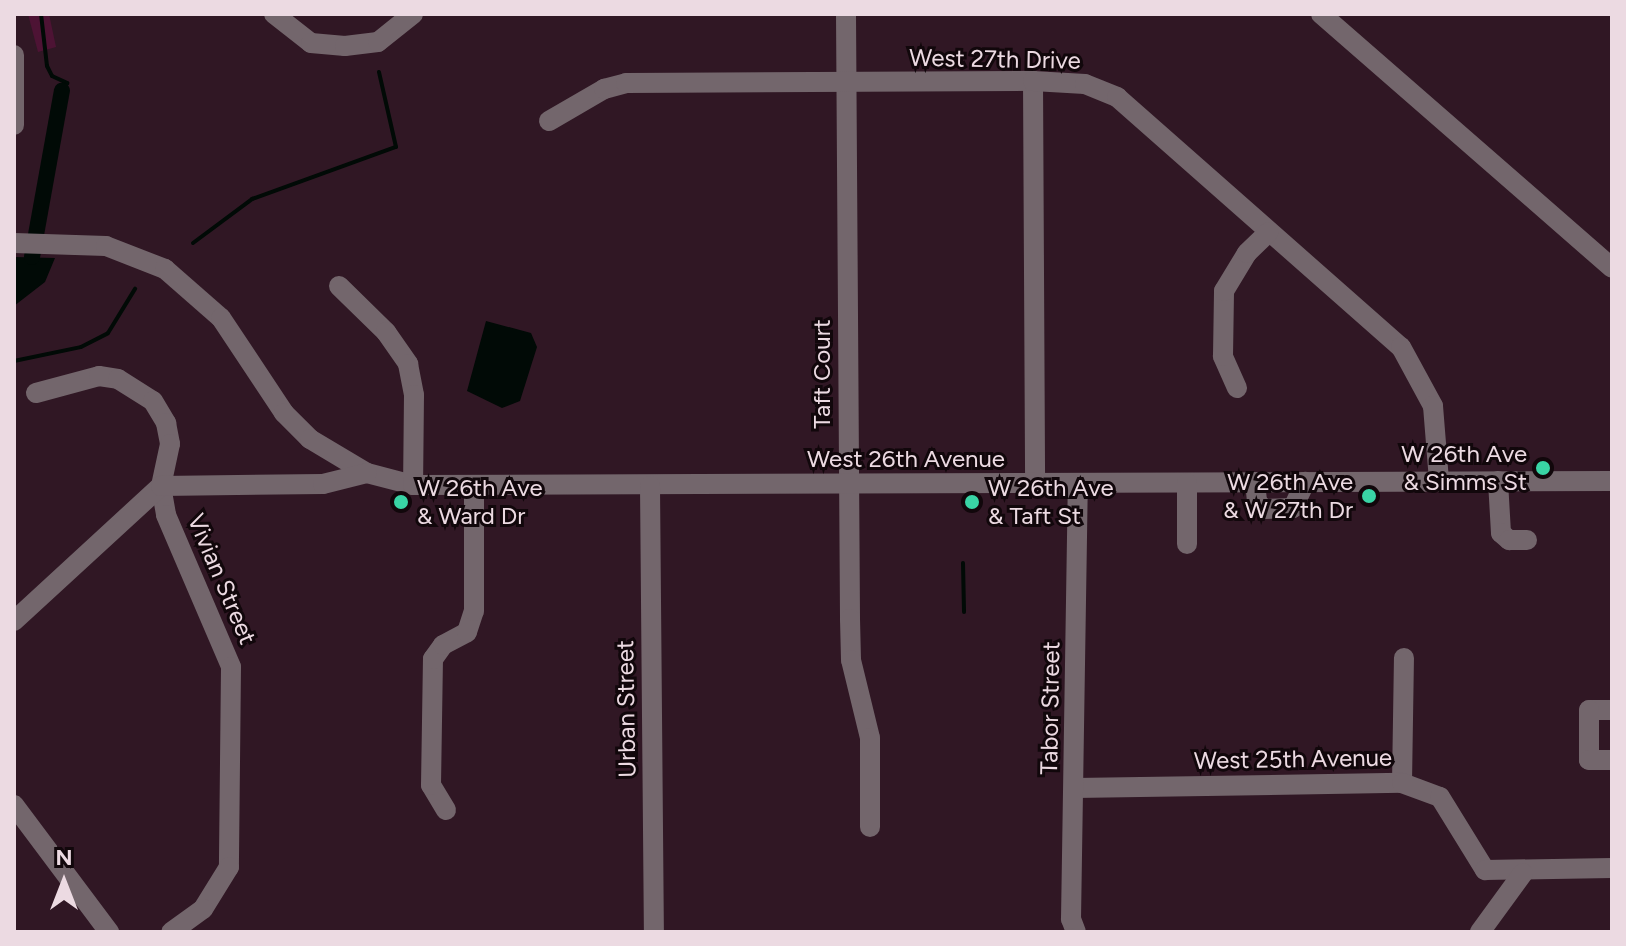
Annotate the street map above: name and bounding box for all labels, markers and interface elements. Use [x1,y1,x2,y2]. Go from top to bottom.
street label: West 27th Drive [909,43,1081,75]
street label: Taft Court [808,319,836,429]
place label: W 26th Ave & Simms St [1401,440,1527,496]
street label: West 26th Avenue [807,445,1005,473]
marker: W 26th Ave & Simms St [1534,459,1552,477]
place label: W 26th Ave & W 27th Dr [1223,468,1353,524]
place label: W 26th Ave & Ward Dr [417,474,543,530]
place label: W 26th Ave & Taft St [988,474,1114,530]
marker: W 26th Ave & W 27th Dr [1360,487,1378,505]
marker: W 26th Ave & Ward Dr [392,493,410,511]
marker: W 26th Ave & Taft St [963,493,981,511]
street label: Vivian Street [182,509,262,649]
street label: Urban Street [610,640,642,778]
street label: Tabor Street [1034,641,1066,775]
street label: West 25th Avenue [1194,743,1392,775]
north arrow [24,842,104,922]
text: N [55,844,73,871]

